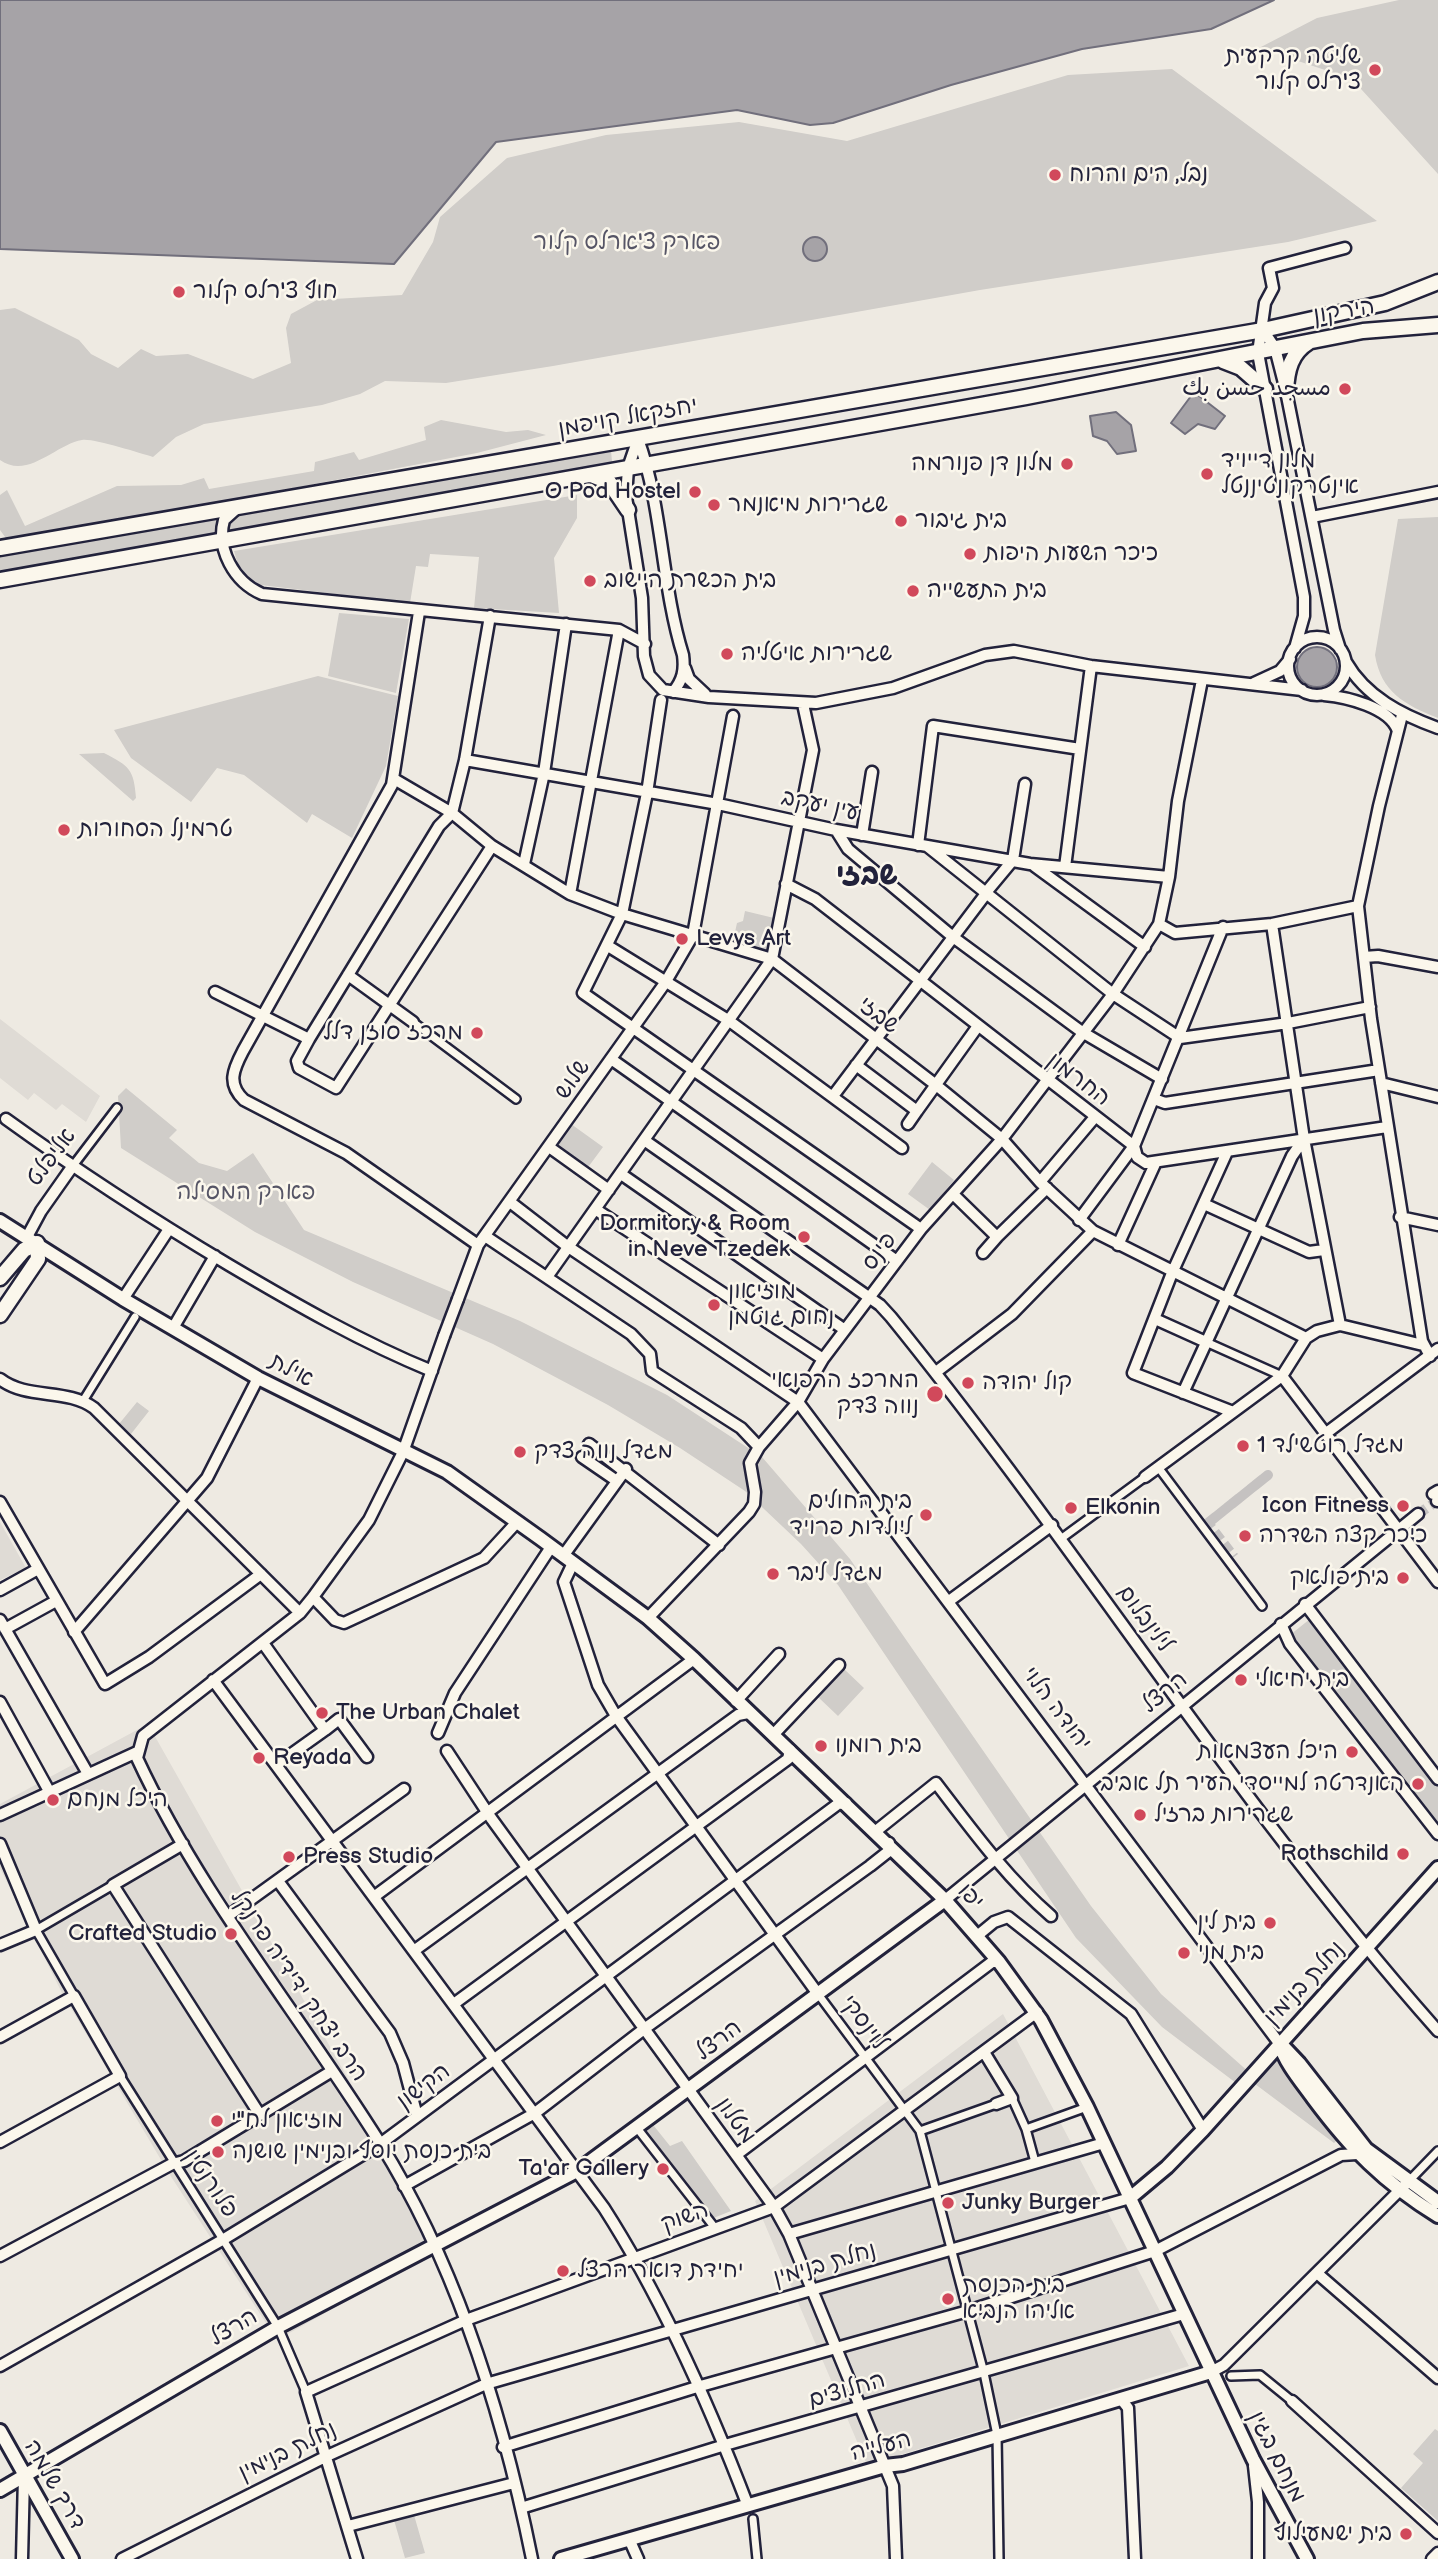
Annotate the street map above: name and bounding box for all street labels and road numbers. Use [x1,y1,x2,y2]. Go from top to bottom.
street label: הירקון [1311,294,1377,330]
street label: יחזקאל קויפמן [556,392,700,444]
street label: עין יעקב [779,784,861,828]
street label: שבזי [852,991,904,1041]
street label: החרמון [1041,1047,1115,1113]
street label: שלוש [550,1055,596,1105]
street label: אליפלט [21,1124,83,1192]
street label: פינס [857,1227,903,1277]
street label: אילת [264,1348,318,1394]
street label: לילינבלום [1110,1580,1178,1658]
street label: יהודה הלוי [1016,1662,1096,1756]
street label: הרצל [1137,1666,1193,1720]
street label: יפו [951,1878,989,1916]
street label: הרב יצחק ידידיה פרנקל [223,1885,373,2087]
street label: נחלת בנימין [1259,1936,1351,2032]
street label: לוינסקי [834,1990,892,2056]
street label: הרצל [690,2015,748,2067]
street label: הקישון [392,2058,456,2116]
street label: מטלון [709,2092,761,2150]
street label: פלורנטין [177,2145,243,2223]
street label: השוק [657,2197,713,2239]
street label: נחלת בנימין [770,2237,880,2293]
street label: הרצל [205,2303,263,2353]
street label: החלוצים [805,2367,889,2415]
street label: מנחם בגין [1241,2407,1311,2507]
street label: נחלת בנימין [235,2416,341,2488]
street label: העלייה [848,2426,914,2468]
street label: דרך שלמה [17,2435,91,2535]

